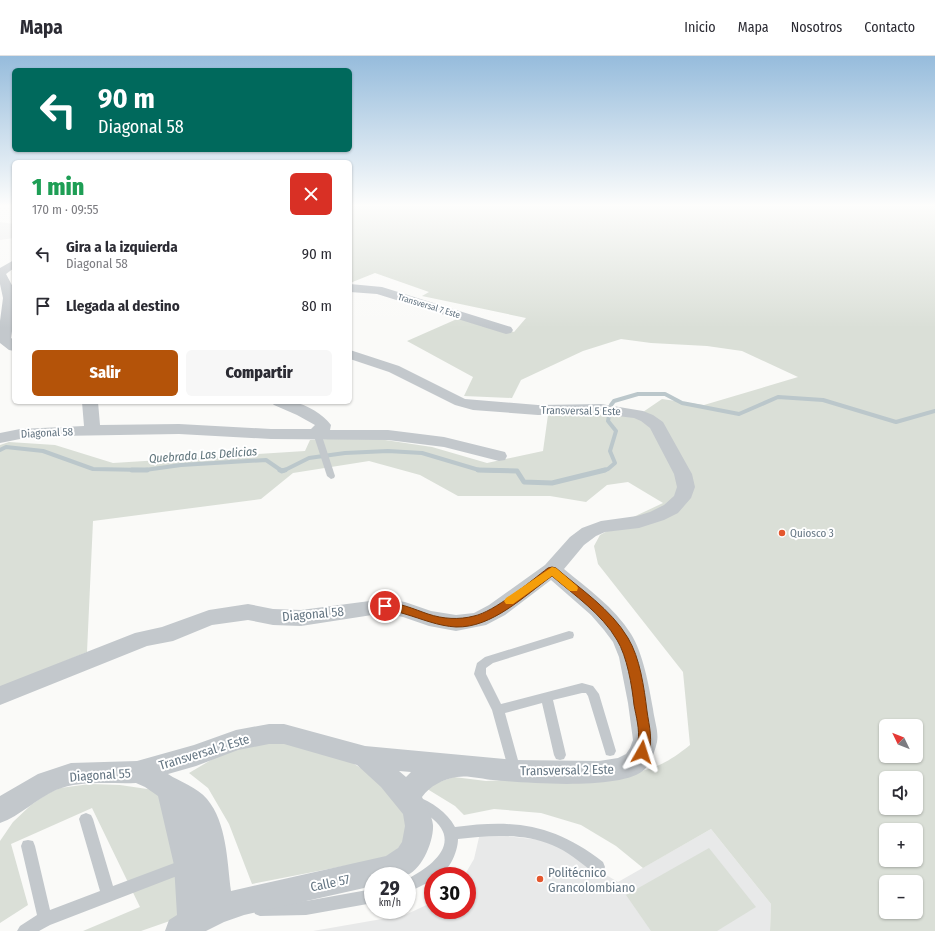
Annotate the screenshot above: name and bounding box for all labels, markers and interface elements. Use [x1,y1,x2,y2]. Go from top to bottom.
text: Mapa [20,16,63,39]
text: Inicio [684,19,716,36]
text: Mapa [738,19,769,36]
text: Nosotros [791,19,842,36]
text: Contacto [864,19,915,36]
text: 90 m [98,82,155,115]
icon: left [32,84,84,136]
text: Diagonal 58 [98,116,184,138]
text: 1 min [32,173,84,201]
button: close [290,173,332,215]
text: 170 m · 09:55 [32,202,99,217]
text: Gira a la izquierda [66,238,178,256]
icon: left [32,243,54,265]
text: 90 m [302,245,332,263]
text: Diagonal 58 [66,256,128,271]
street label: Transversal 7 Este [397,292,462,320]
icon: arrive [32,295,54,317]
text: Llegada al destino [66,297,180,315]
text: 80 m [302,297,332,315]
button: Salir [32,350,178,396]
button: Compartir [186,350,332,396]
street label: Transversal 5 Este [541,404,621,418]
street label: Diagonal 58 [21,425,74,441]
water label: Quebrada Las Delicias [148,444,258,466]
place label: Quiosco 3 [790,527,834,540]
marker: Quiosco 3 [777,528,787,538]
pin [368,589,402,623]
icon: arrive [374,595,396,617]
street label: Diagonal 58 [282,604,344,624]
north arrow [879,719,923,763]
map controls [879,719,923,919]
street label: Transversal 2 Este [157,731,251,773]
position arrow [621,731,663,773]
street label: Transversal 2 Este [520,762,614,778]
street label: Diagonal 55 [69,765,131,785]
button: sound [879,771,923,815]
button: + [879,823,923,867]
place label: Politécnico Grancolombiano [548,865,636,895]
speed limit sign: 30 [424,867,476,919]
street label: Calle 57 [309,872,351,894]
marker: Politécnico Grancolombiano [535,874,545,884]
button: − [879,875,923,919]
text: 29 [380,876,400,900]
text: km/h [379,897,401,909]

